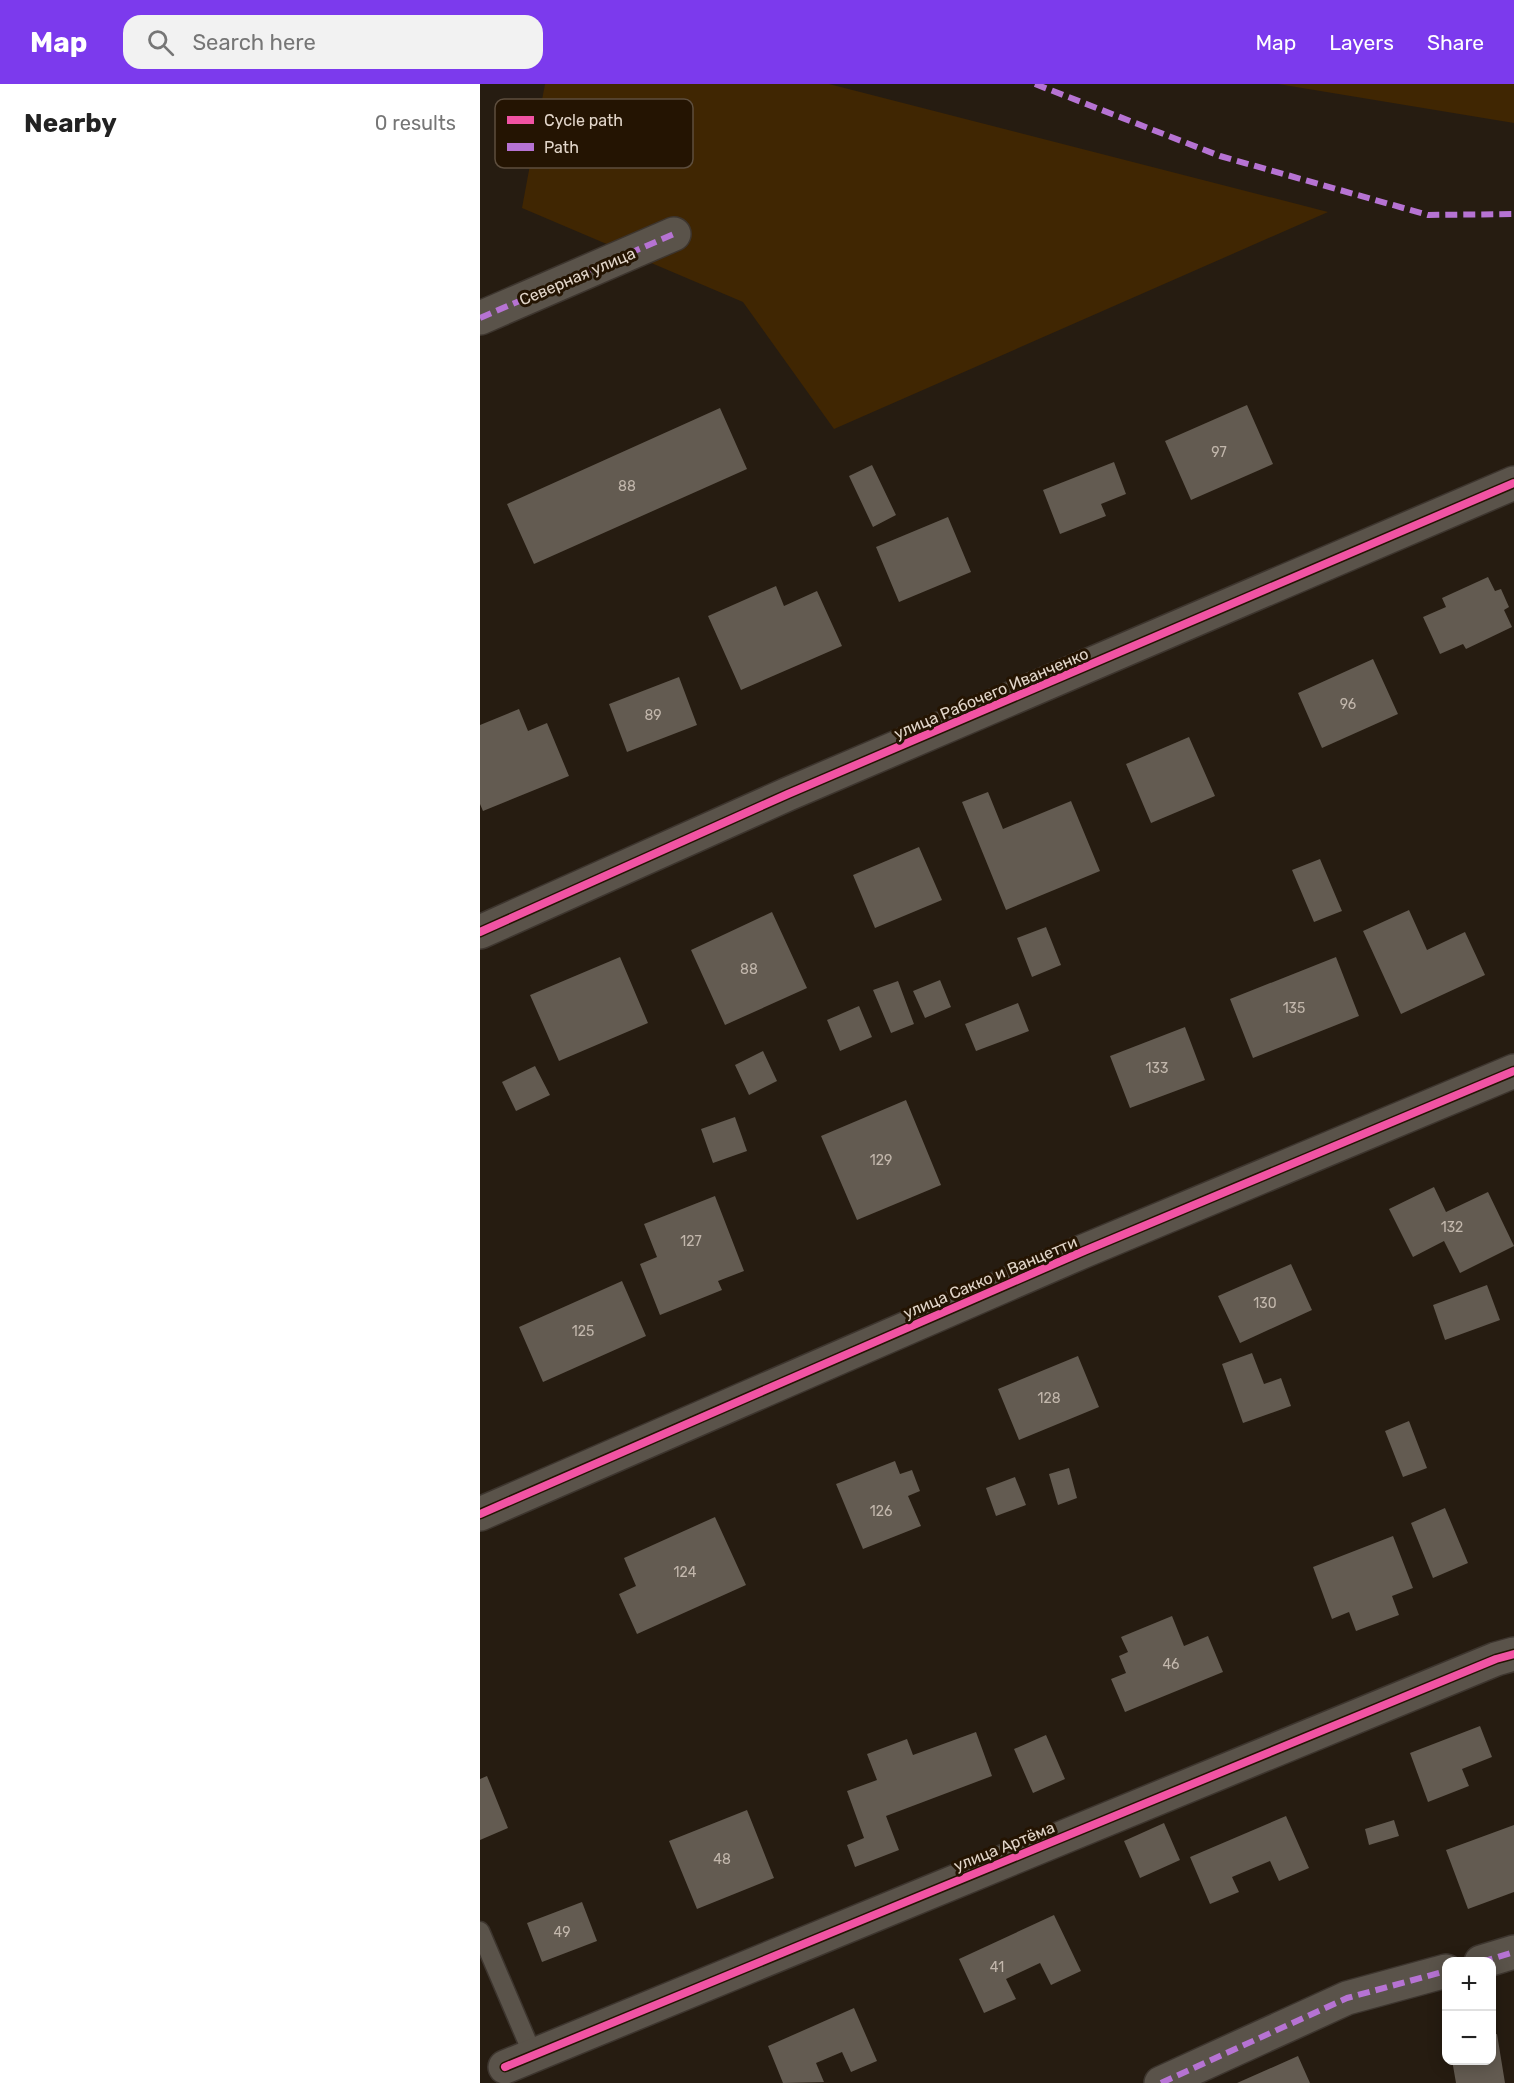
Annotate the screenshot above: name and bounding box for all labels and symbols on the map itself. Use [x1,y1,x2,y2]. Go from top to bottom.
legend [495,99,693,168]
text: Cycle path [544,111,623,130]
text: Path [544,138,579,157]
street label: Северная улица [516,243,638,309]
house number: 97 [1211,444,1227,461]
house number: 88 [618,478,636,495]
street label: улица Рабочего Иванченко [891,644,1091,743]
house number: 96 [1340,696,1356,713]
house number: 89 [644,707,662,724]
house number: 88 [740,961,758,978]
house number: 135 [1283,1000,1305,1017]
house number: 133 [1146,1060,1168,1077]
house number: 129 [870,1152,892,1169]
house number: 132 [1441,1219,1463,1236]
street label: улица Сакко и Ванцетти [900,1232,1080,1323]
house number: 127 [680,1233,702,1250]
house number: 130 [1253,1295,1277,1312]
house number: 125 [572,1323,594,1340]
house number: 128 [1037,1390,1061,1407]
house number: 126 [870,1503,892,1520]
house number: 124 [674,1564,697,1581]
house number: 46 [1162,1656,1180,1673]
street label: улица Артёма [951,1818,1057,1875]
house number: 48 [713,1851,731,1868]
house number: 49 [554,1924,570,1941]
house number: 41 [990,1959,1004,1976]

